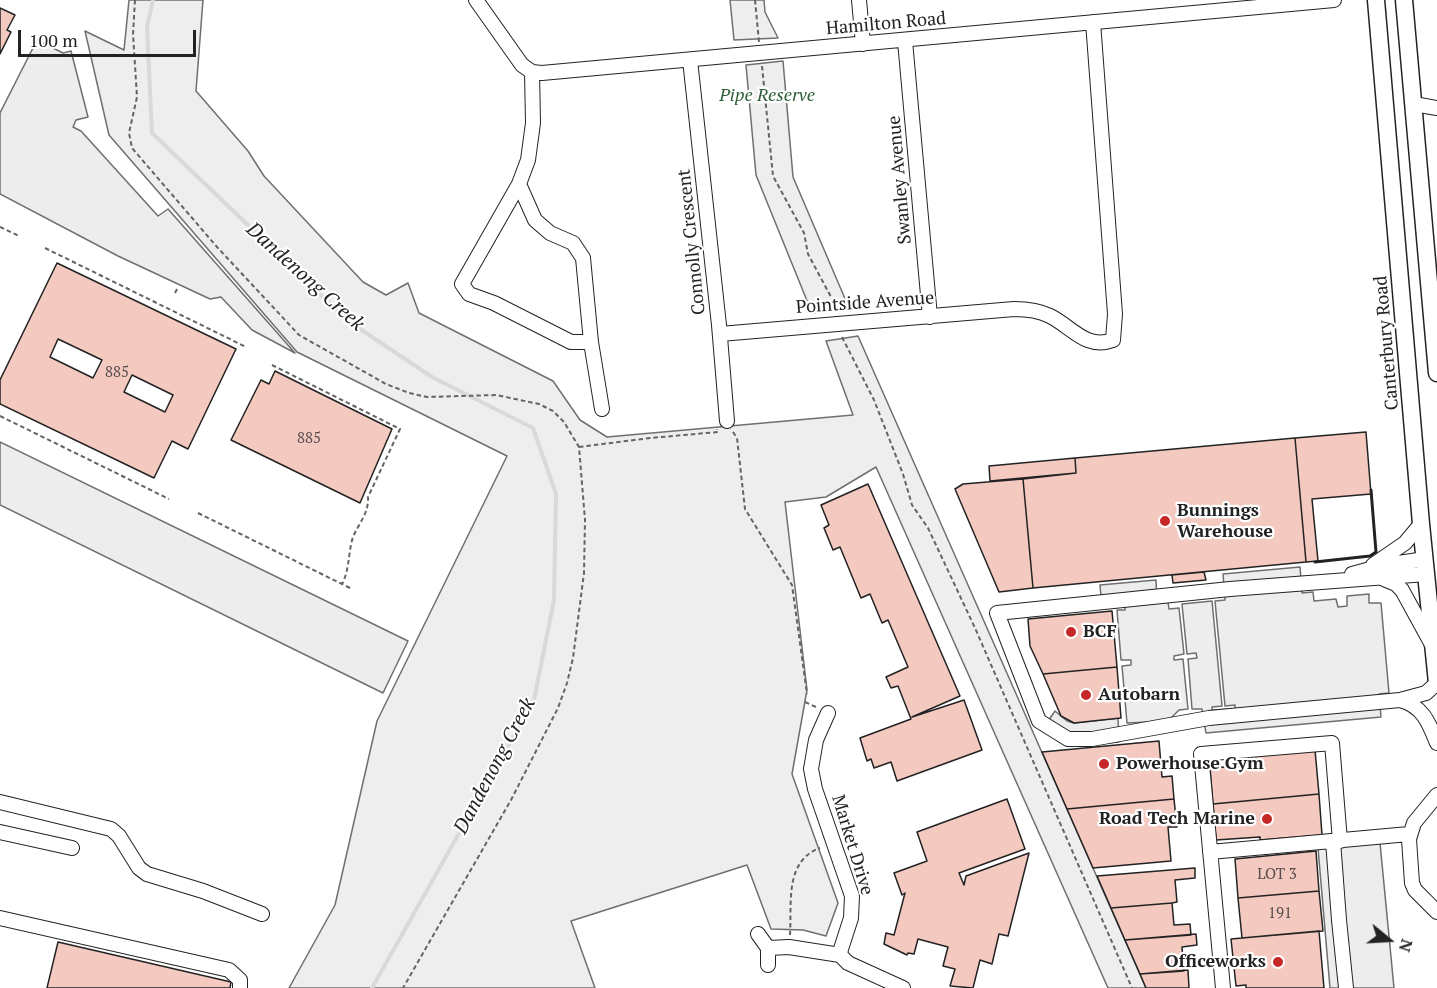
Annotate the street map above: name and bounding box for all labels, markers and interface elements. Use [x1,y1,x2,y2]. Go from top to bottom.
street label: Hamilton Road [825,8,947,40]
scale bar [21,18,200,56]
text: 100 m [29,28,78,52]
park label: Pipe Reserve [719,85,815,107]
street label: Swanley Avenue [884,115,916,245]
street label: Connolly Crescent [674,168,710,316]
water label: Dandenong Creek [241,218,369,336]
street label: Canterbury Road [1370,275,1404,411]
street label: Pointside Avenue [795,287,935,319]
house number: 885 [105,364,129,382]
house number: 885 [297,430,321,448]
place label: Bunnings Warehouse [1177,500,1273,542]
marker: Bunnings Warehouse [1158,514,1172,528]
place label: BCF [1083,621,1117,643]
marker: BCF [1064,625,1078,639]
place label: Autobarn [1098,684,1180,706]
marker: Autobarn [1079,688,1093,702]
water label: Dandenong Creek [449,694,541,838]
place label: Powerhouse Gym [1116,753,1264,775]
marker: Powerhouse Gym [1097,757,1111,771]
street label: Market Drive [827,792,877,898]
place label: Road Tech Marine [1099,808,1255,830]
marker: Road Tech Marine [1260,812,1274,826]
house number: LOT 3 [1257,866,1297,884]
house number: 191 [1268,905,1292,923]
north arrow [1359,910,1419,970]
text: N [1394,936,1418,955]
place label: Officeworks [1165,951,1266,973]
marker: Officeworks [1271,955,1285,969]

